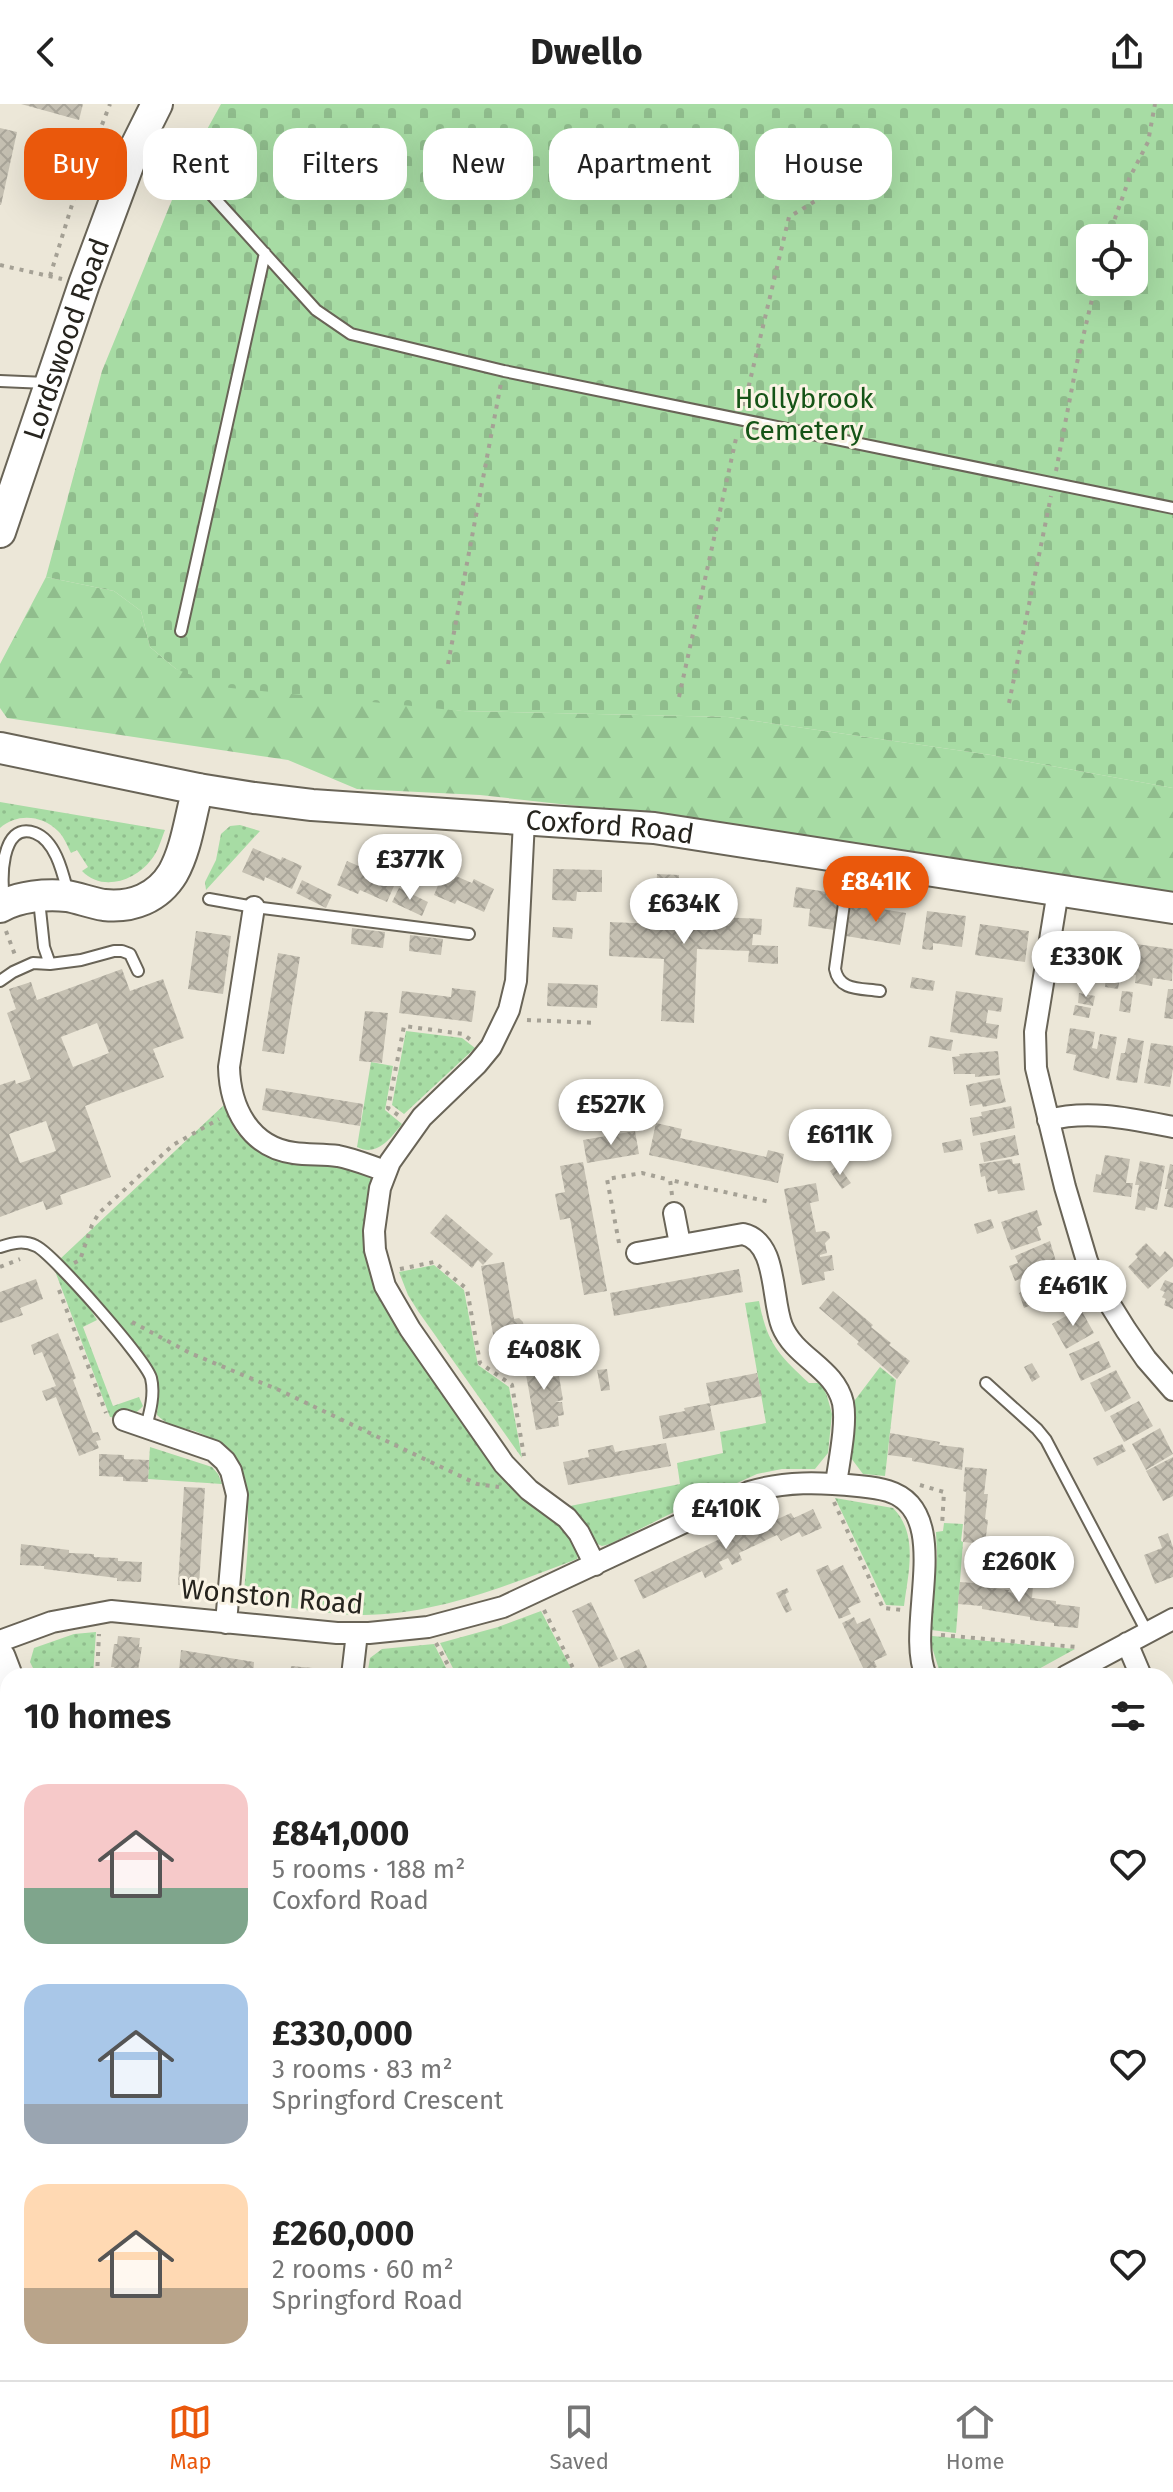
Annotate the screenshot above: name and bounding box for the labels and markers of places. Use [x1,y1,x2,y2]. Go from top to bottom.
pin: £377K [354,834,466,902]
pin: £841K [820,856,932,924]
pin: £634K [628,878,740,946]
pin: £330K [1030,931,1142,999]
pin: £527K [555,1079,667,1147]
pin: £611K [784,1109,896,1177]
pin: £461K [1017,1260,1129,1328]
pin: £408K [488,1324,600,1392]
pin: £410K [670,1483,782,1551]
pin: £260K [963,1536,1075,1604]

